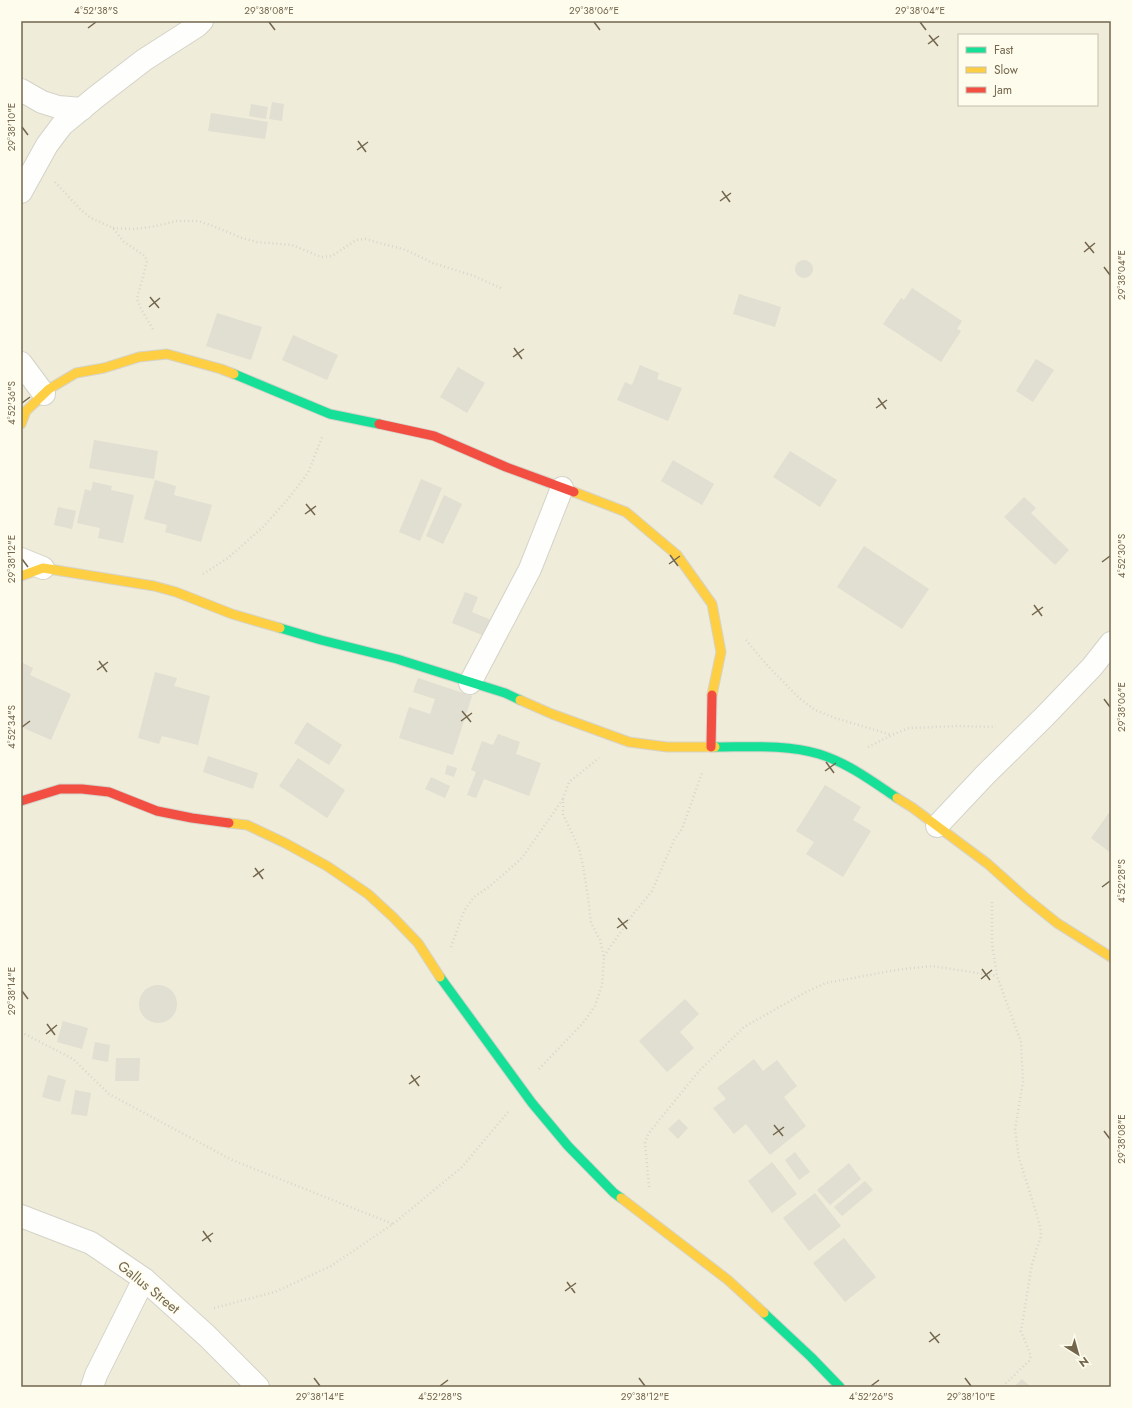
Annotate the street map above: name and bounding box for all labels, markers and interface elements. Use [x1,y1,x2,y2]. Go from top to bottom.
text: 4°52'38"S [74,3,118,18]
text: 29°38'08"E [244,3,294,18]
text: 29°38'06"E [569,3,619,18]
text: 29°38'04"E [895,3,945,18]
legend [958,34,1098,106]
text: Fast [994,41,1013,59]
text: Slow [994,61,1019,79]
text: Jam [992,81,1012,99]
text: 29°38'10"E [4,103,19,151]
text: 29°38'04"E [1114,250,1129,300]
text: 4°52'36"S [4,380,19,425]
text: 4°52'30"S [1114,533,1129,578]
text: 29°38'12"E [4,535,19,583]
text: 29°38'06"E [1114,682,1129,732]
text: 4°52'34"S [4,704,19,749]
text: 4°52'28"S [1114,858,1129,903]
text: 29°38'14"E [4,967,19,1015]
text: 29°38'08"E [1114,1114,1129,1164]
street label: Gallus Street [114,1256,185,1319]
north arrow [1058,1334,1098,1374]
text: N [1076,1353,1092,1371]
text: 29°38'14"E [296,1389,344,1404]
text: 4°52'28"S [418,1389,463,1404]
text: 29°38'12"E [621,1389,669,1404]
text: 4°52'26"S [849,1389,894,1404]
text: 29°38'10"E [947,1389,995,1404]

